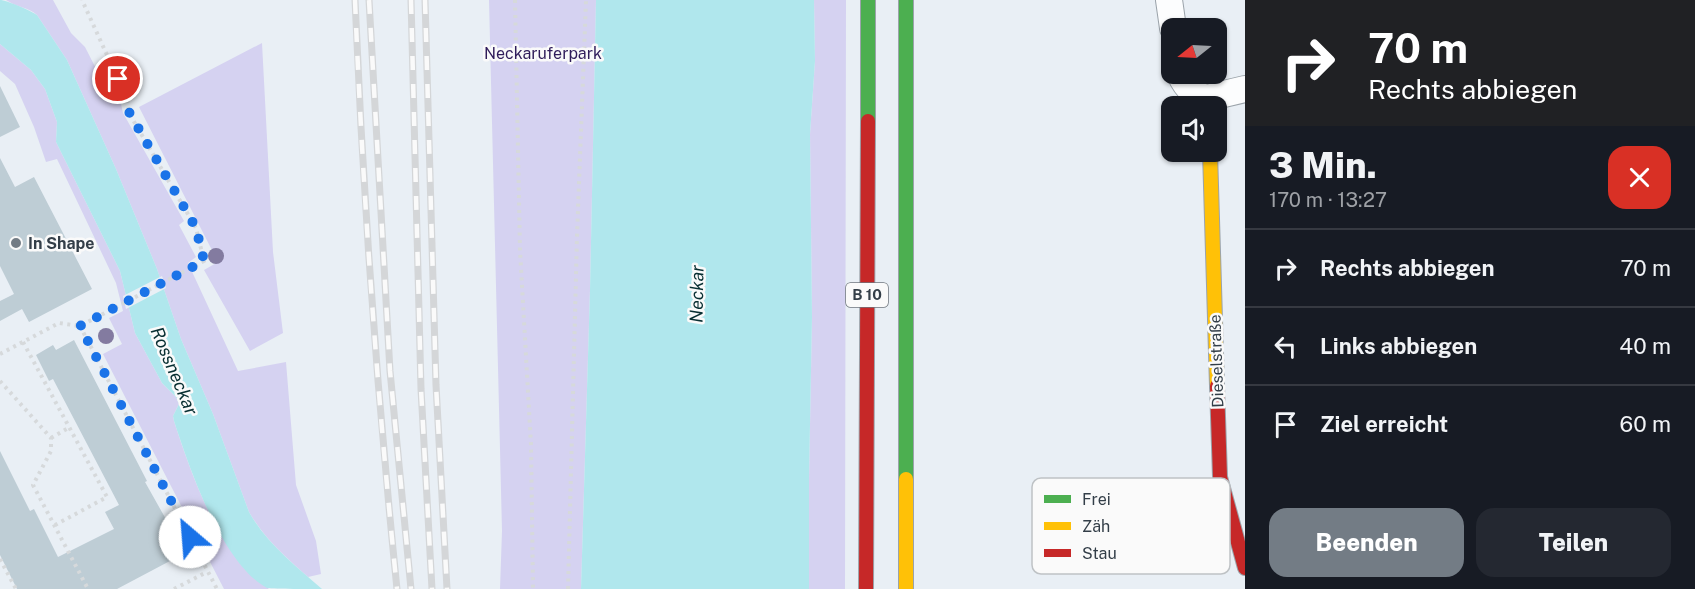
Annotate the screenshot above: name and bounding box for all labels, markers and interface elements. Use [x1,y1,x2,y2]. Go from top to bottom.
north arrow [1161,18,1227,84]
map controls [1161,18,1227,162]
text: 70 m [1368,23,1468,72]
icon: right [1269,24,1347,102]
park label: Neckaruferpark [484,44,602,63]
pin [92,53,143,104]
icon: arrive [101,62,134,95]
text: Rechts abbiegen [1368,73,1577,105]
button: sound [1161,96,1227,162]
text: 3 Min. [1269,144,1377,186]
button: close [1608,146,1671,209]
text: 170 m · 13:27 [1269,188,1387,212]
place label: In Shape [28,234,95,253]
marker: In Shape [9,236,23,250]
icon: right [1269,252,1302,285]
text: Rechts abbiegen [1320,255,1495,281]
text: 70 m [1620,255,1671,281]
water label: Neckar [685,265,708,323]
road number: B 10 [846,283,888,307]
street label: Dieselstraße [1205,314,1228,408]
water label: Rossneckar [147,324,202,418]
icon: left [1269,330,1302,363]
text: Links abbiegen [1320,333,1477,359]
text: 40 m [1619,333,1671,359]
icon: arrive [1269,408,1302,441]
text: Ziel erreicht [1320,411,1448,437]
text: 60 m [1620,411,1671,437]
legend [1032,478,1230,574]
text: Frei [1082,490,1111,509]
position arrow [158,505,222,569]
button: Beenden [1269,508,1464,577]
button: Teilen [1476,508,1671,577]
text: Zäh [1082,517,1110,536]
text: Stau [1082,544,1117,563]

